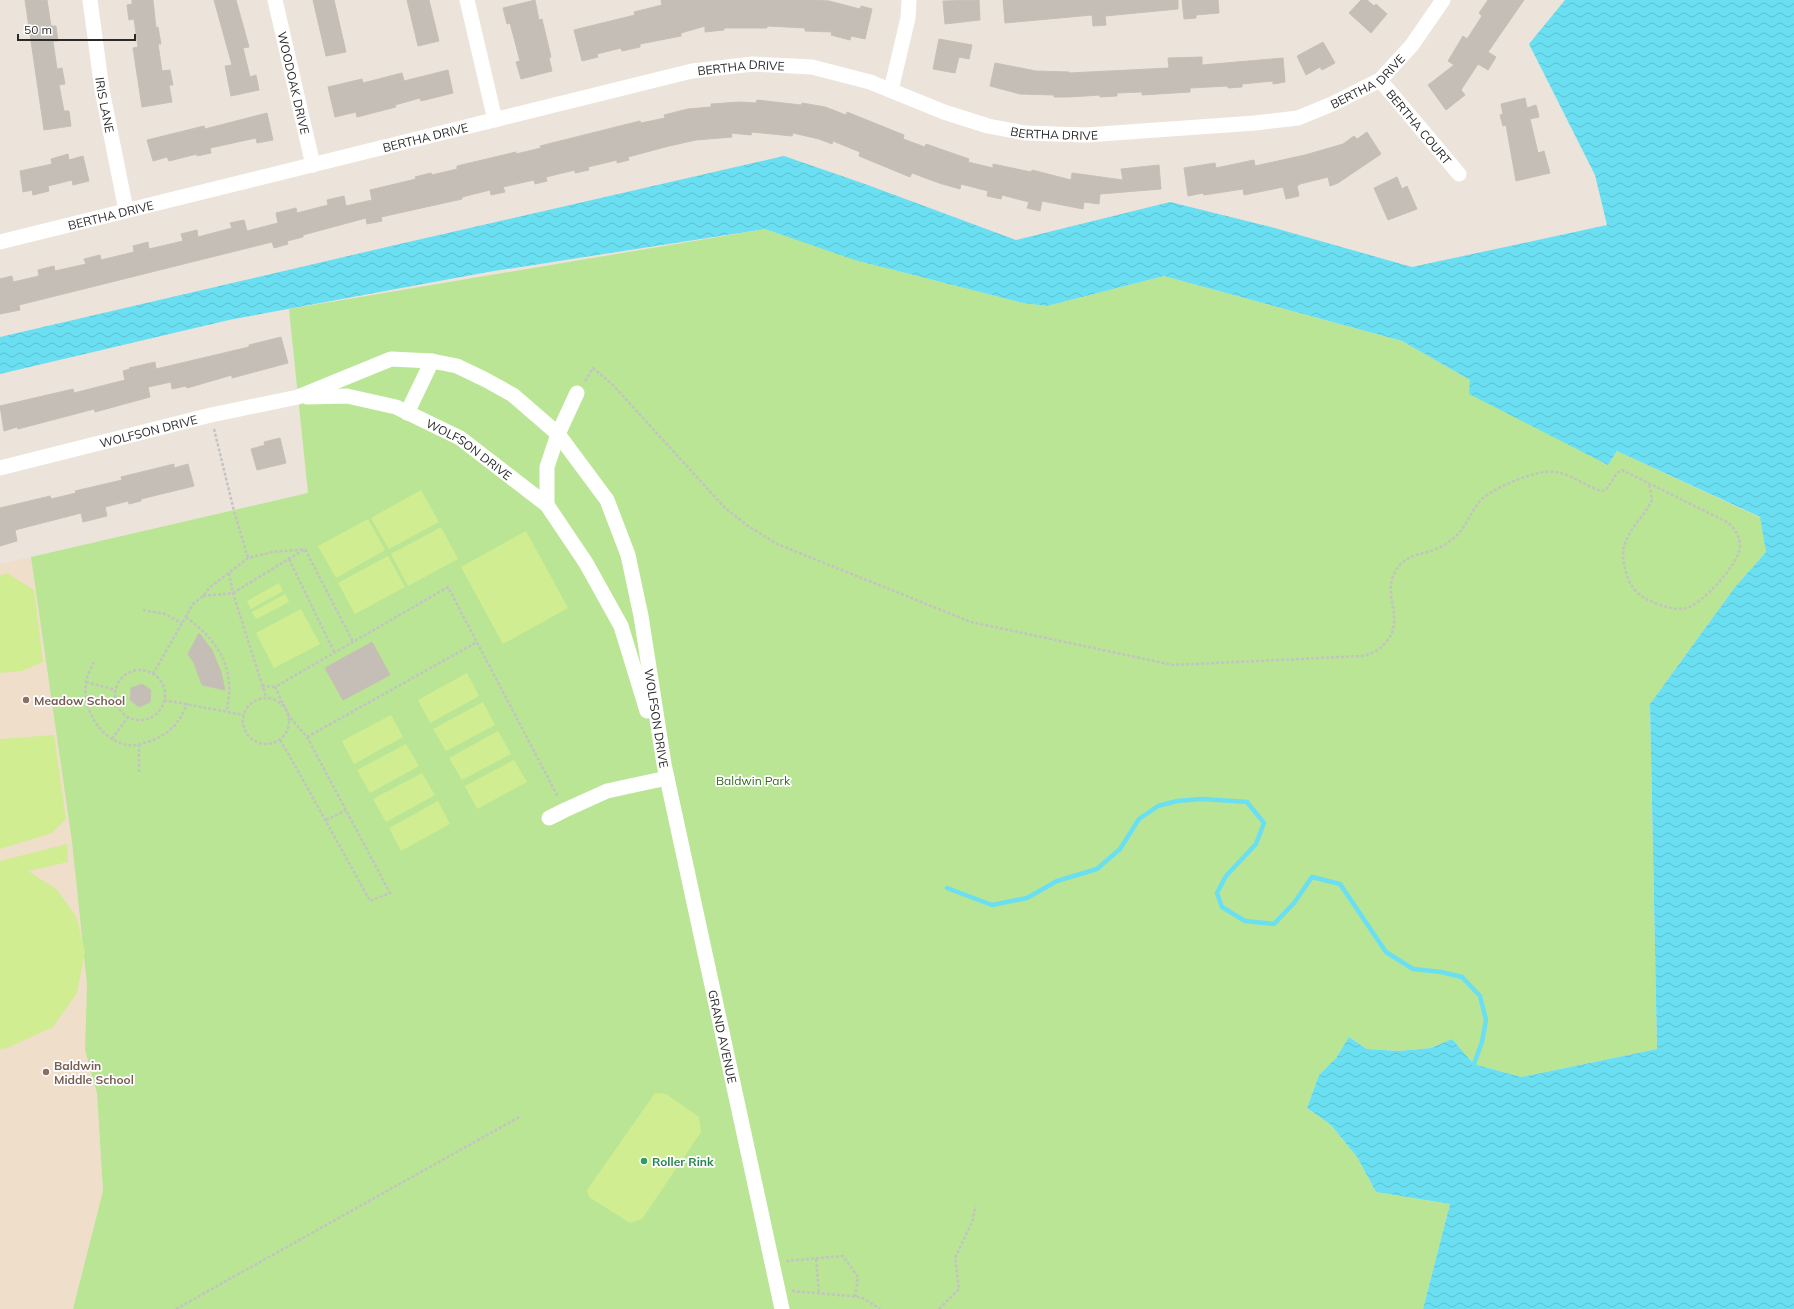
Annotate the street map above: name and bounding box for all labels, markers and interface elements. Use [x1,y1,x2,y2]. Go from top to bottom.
scale bar [18,16,135,42]
text: 50 m [24,22,52,37]
street label: WOODOAK DRIVE [275,30,313,136]
street label: BERTHA DRIVE [1328,51,1408,111]
street label: BERTHA DRIVE [697,56,785,78]
street label: IRIS LANE [93,76,118,134]
street label: BERTHA COURT [1384,86,1455,168]
street label: BERTHA DRIVE [381,119,470,155]
street label: BERTHA DRIVE [1009,123,1098,143]
street label: BERTHA DRIVE [66,197,155,232]
street label: WOLFSON DRIVE [98,411,199,450]
street label: WOLFSON DRIVE [424,415,515,483]
street label: WOLFSON DRIVE [642,668,672,769]
place label: Meadow School [34,693,125,708]
marker: Meadow School [21,695,31,705]
park label: Baldwin Park [716,773,791,788]
street label: GRAND AVENUE [706,988,740,1085]
place label: Baldwin Middle School [54,1058,134,1087]
marker: Baldwin Middle School [41,1067,51,1077]
place label: Roller Rink [652,1154,714,1169]
marker: Roller Rink [639,1156,649,1166]

